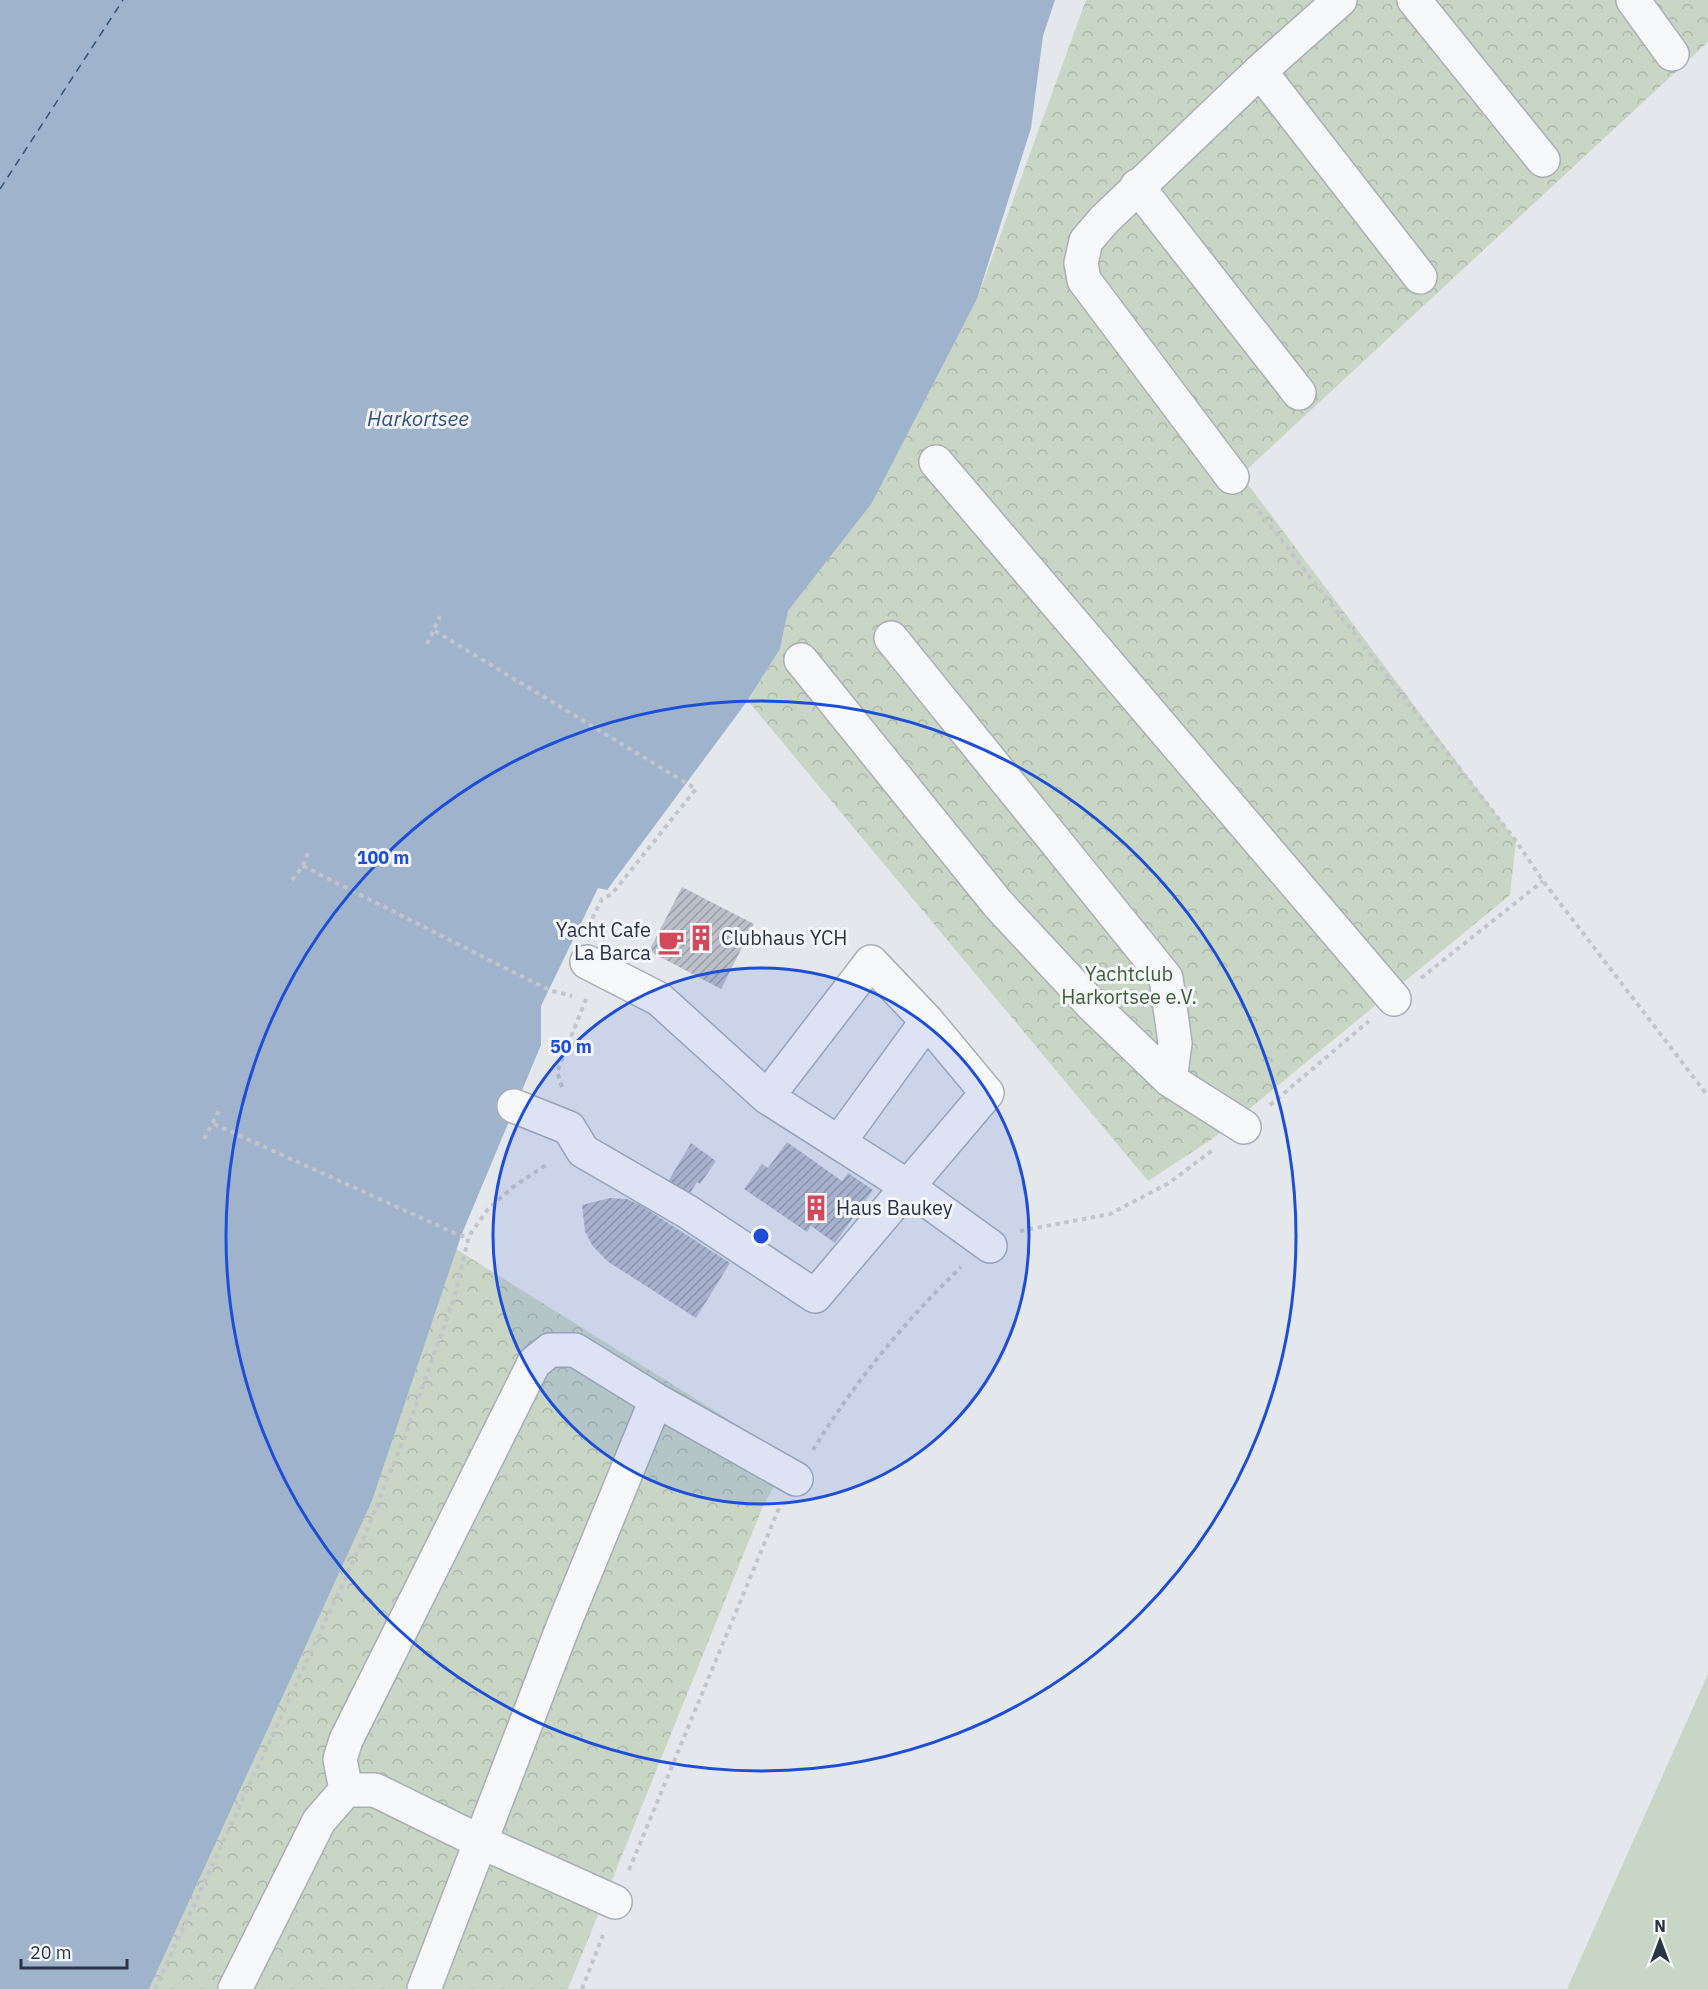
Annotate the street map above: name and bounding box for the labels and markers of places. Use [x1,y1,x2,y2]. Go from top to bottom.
place label: Yacht Cafe La Barca [556,916,651,966]
building icon: Clubhaus YCH [686,923,716,953]
place label: Clubhaus YCH [721,924,848,951]
cafe icon: Yacht Cafe La Barca [656,927,686,957]
building icon: Haus Baukey [801,1193,831,1223]
place label: Haus Baukey [836,1194,953,1221]
centre of rings [751,1226,771,1246]

